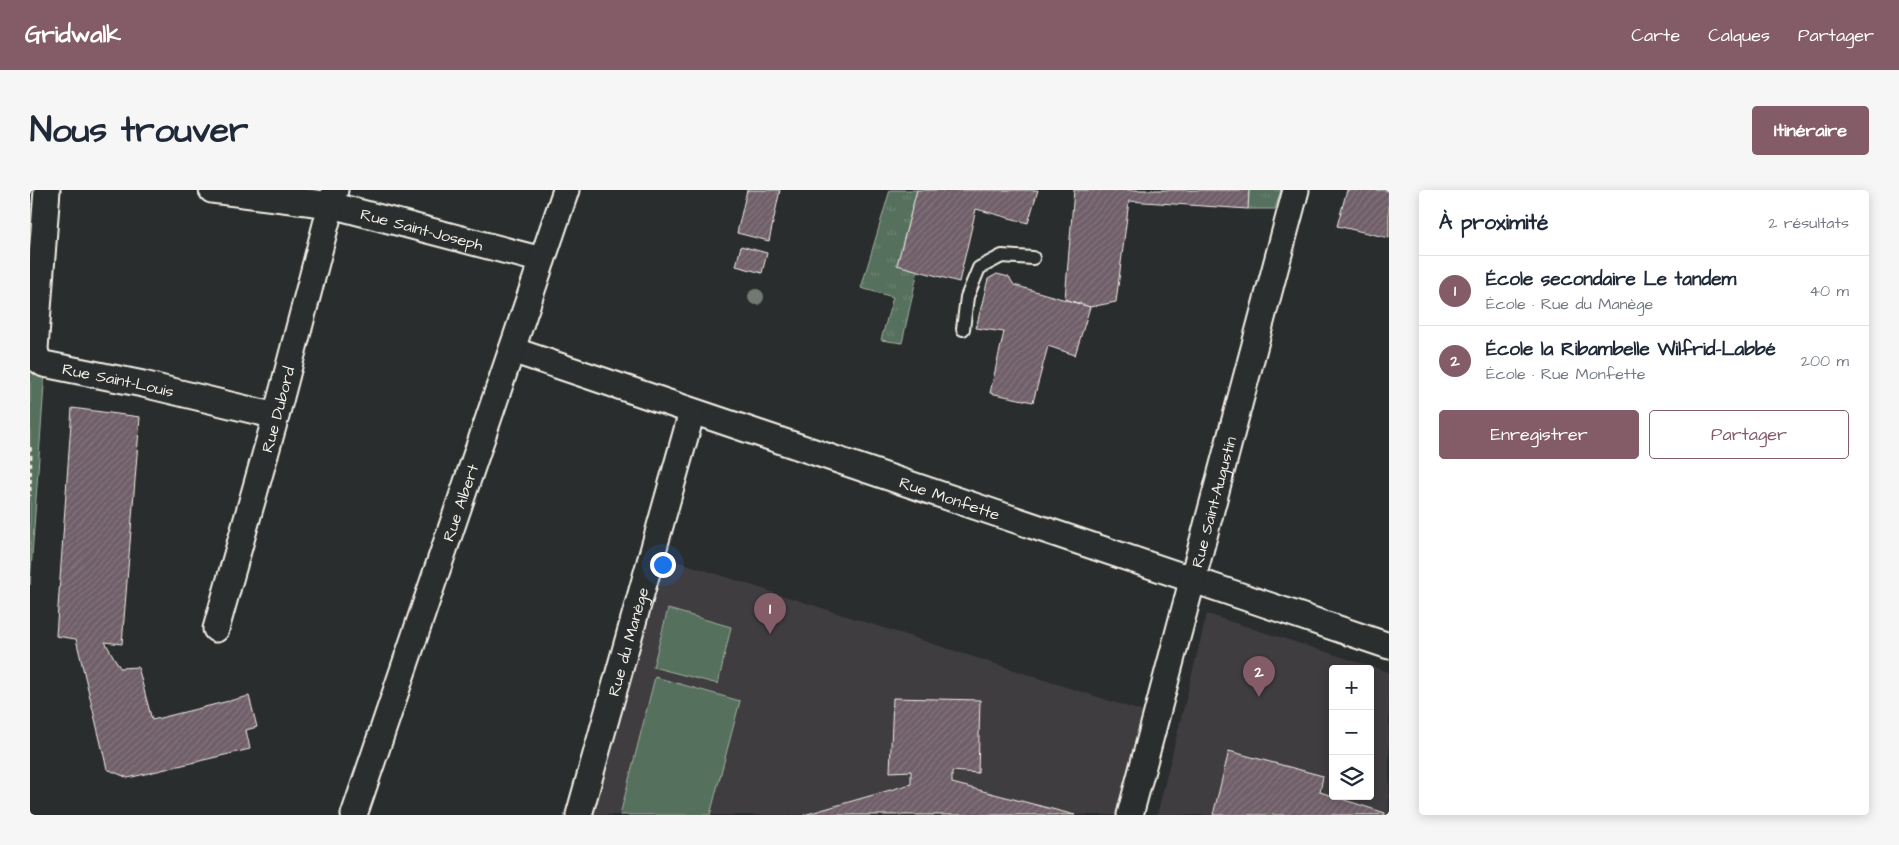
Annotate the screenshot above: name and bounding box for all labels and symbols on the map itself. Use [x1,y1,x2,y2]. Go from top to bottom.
street label: Rue Saint-Joseph [358,203,486,256]
street label: Rue Saint-Louis [60,358,176,403]
street label: Rue Dubord [256,364,300,455]
street label: Rue Saint-Augustin [1186,434,1242,570]
street label: Rue Albert [438,461,484,544]
street label: Rue Monfette [896,472,1003,526]
your location [650,552,676,578]
street label: Rue du Manège [603,585,654,699]
pin: 1 [754,593,786,634]
pin: 2 [1243,656,1275,697]

